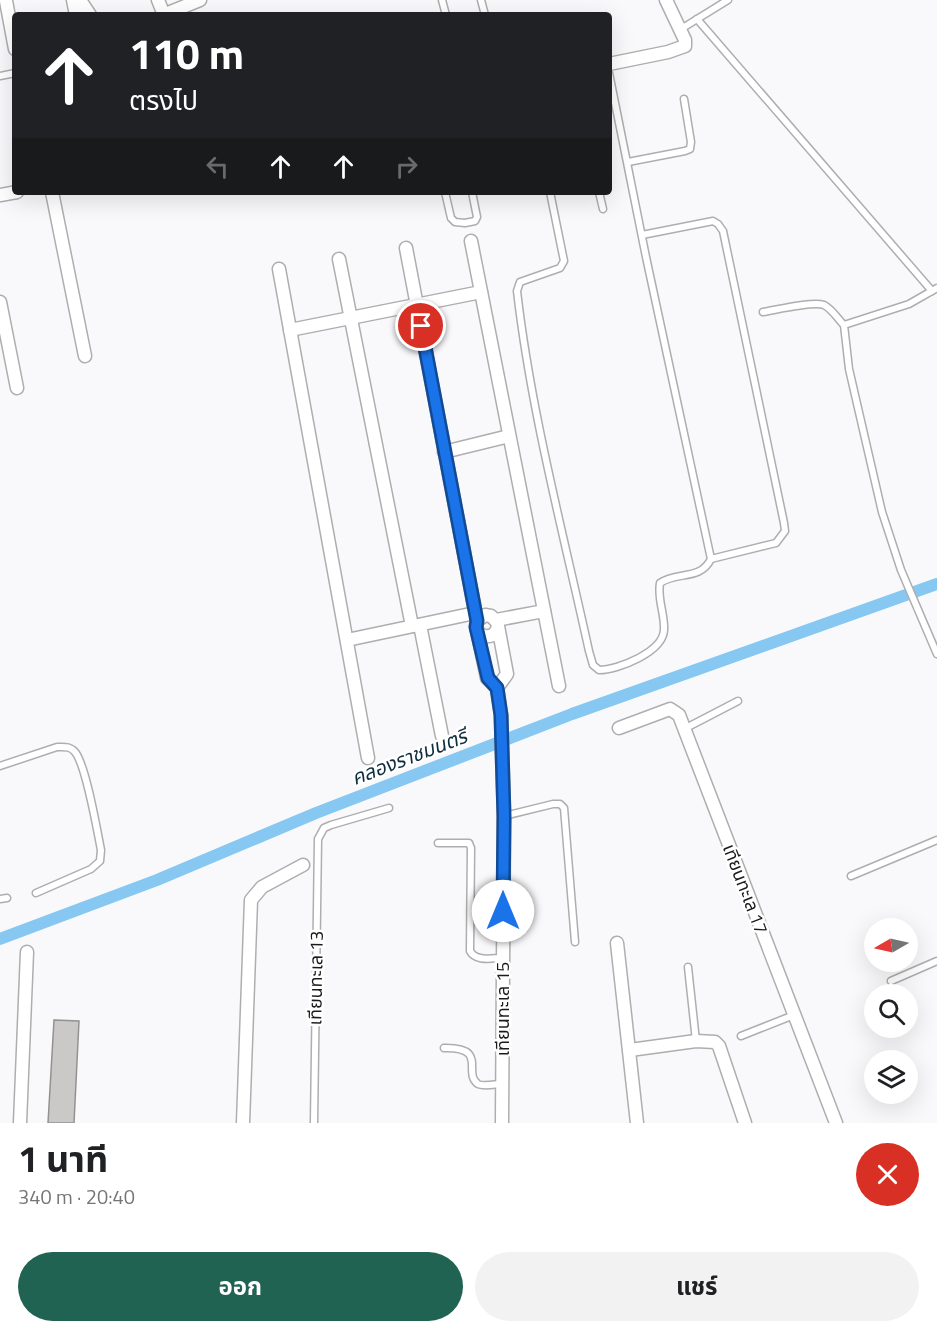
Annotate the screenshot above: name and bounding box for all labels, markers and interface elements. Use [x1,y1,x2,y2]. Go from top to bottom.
text: 110 m [129,21,244,85]
icon: ahead [30,36,108,114]
text: ตรงไป [129,79,198,120]
icon: left [201,150,234,183]
icon: ahead [264,150,297,183]
icon: ahead [327,150,360,183]
icon: right [390,150,423,183]
pin [395,300,446,351]
icon: arrive [404,309,437,342]
water label: คลองราชมนตรี [346,719,475,793]
street label: เทียนทะเล 17 [716,840,775,938]
position arrow [471,879,535,943]
north arrow [864,918,918,972]
map controls [864,918,918,1104]
street label: เทียนทะเล 13 [301,930,330,1026]
street label: เทียนทะเล 15 [489,962,516,1056]
button: search [864,984,918,1038]
button: layers [864,1050,918,1104]
text: 1 นาที [18,1131,108,1186]
button: close [856,1143,919,1206]
text: 340 m · 20:40 [18,1181,135,1212]
button: ออก [18,1252,463,1321]
button: แชร์ [475,1252,919,1321]

